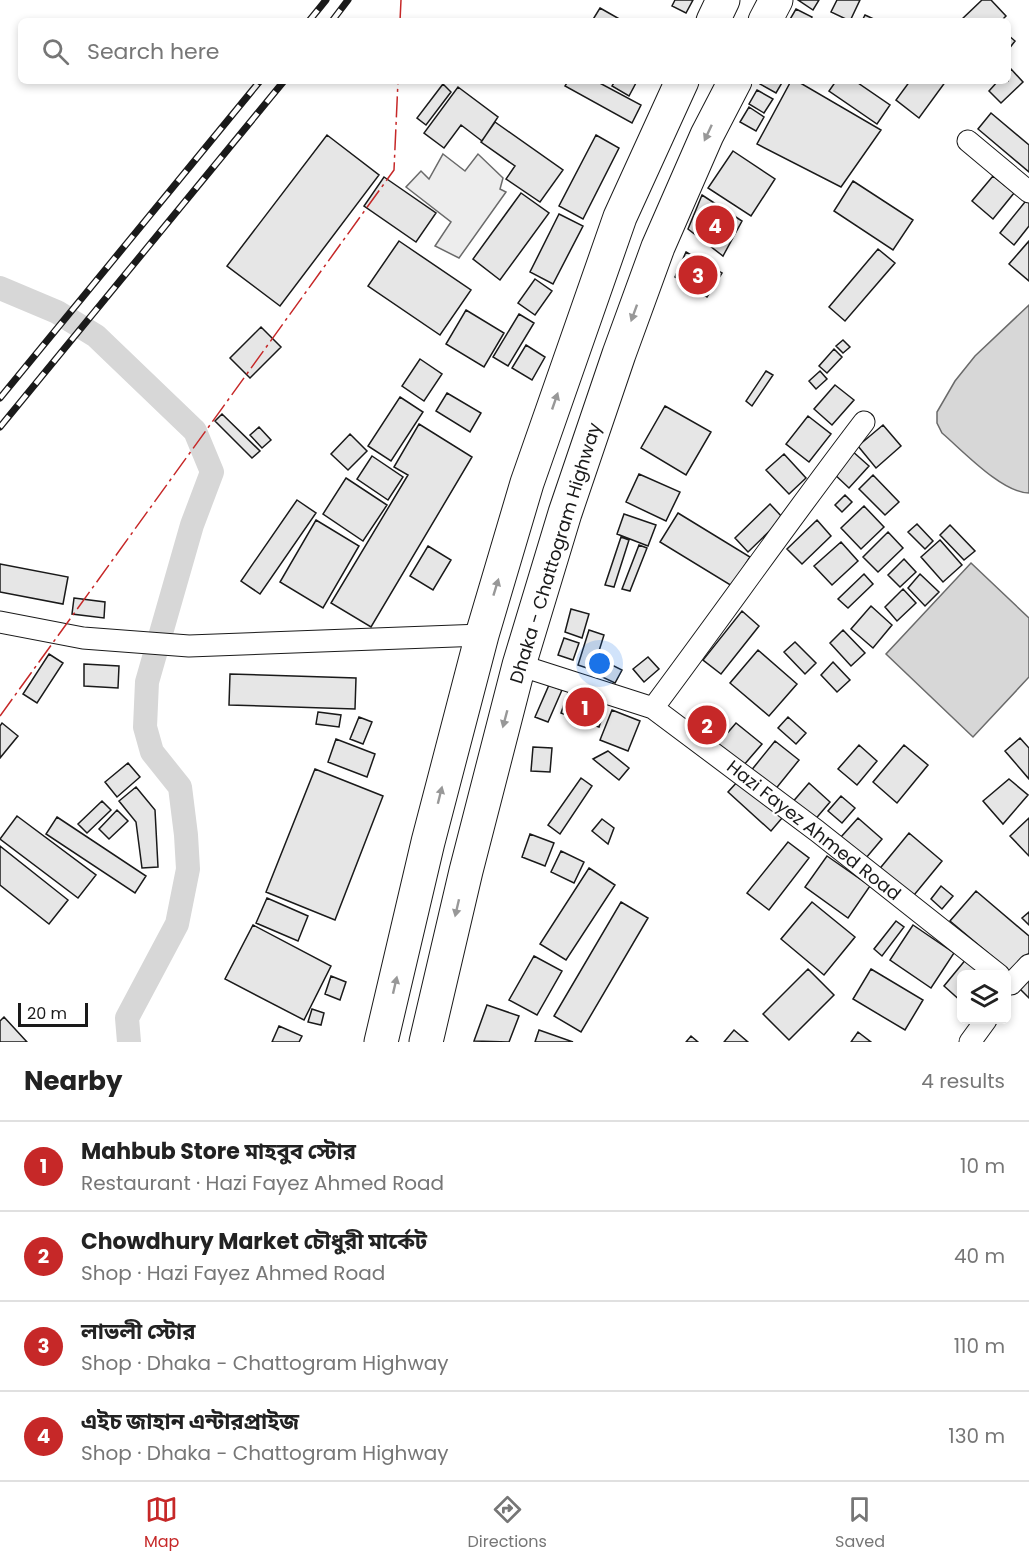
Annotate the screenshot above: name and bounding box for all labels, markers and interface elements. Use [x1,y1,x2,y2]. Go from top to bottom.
search box [18,18,1011,84]
icon: search [39,35,72,68]
text: Search here [87,36,220,67]
one-way arrow [704,125,713,142]
pin: 4 [696,202,734,248]
pin: 3 [678,252,718,298]
one-way arrow [629,304,638,322]
one-way arrow [551,392,560,410]
street label: Dhaka - Chattogram Highway [503,419,607,687]
one-way arrow [492,578,501,596]
your location [585,649,614,678]
pin: 1 [566,684,604,730]
pin: 2 [688,702,726,748]
one-way arrow [500,710,510,728]
street label: Hazi Fayez Ahmed Road [722,754,906,906]
one-way arrow [436,786,446,805]
one-way arrow [452,899,462,917]
map controls [957,970,1011,1024]
button: layers [957,970,1011,1024]
one-way arrow [390,976,400,994]
scale bar [18,1000,88,1028]
text: 20 m [27,1002,67,1025]
text: Nearby [24,1063,122,1099]
text: 4 results [921,1067,1005,1095]
text: Mahbub Store মাহবুব স্টোর [81,1136,356,1167]
text: 1 [40,1152,47,1180]
text: 10 m [960,1152,1005,1180]
text: Restaurant · Hazi Fayez Ahmed Road [81,1169,444,1197]
text: Chowdhury Market চৌধুরী মার্কেট [81,1226,427,1257]
text: 2 [38,1242,49,1270]
text: 40 m [954,1242,1005,1270]
text: Shop · Hazi Fayez Ahmed Road [81,1259,385,1287]
text: লাভলী স্টোর [81,1316,195,1347]
text: 3 [37,1332,50,1360]
text: 110 m [954,1332,1005,1360]
text: Shop · Dhaka - Chattogram Highway [81,1349,449,1377]
text: এইচ জাহান এন্টারপ্রাইজ [81,1406,299,1437]
text: 4 [37,1422,50,1450]
text: 130 m [948,1422,1005,1450]
text: Shop · Dhaka - Chattogram Highway [81,1439,449,1467]
tab: Map [144,1493,179,1554]
tab: Directions [468,1493,547,1554]
tab: Saved [835,1493,885,1554]

